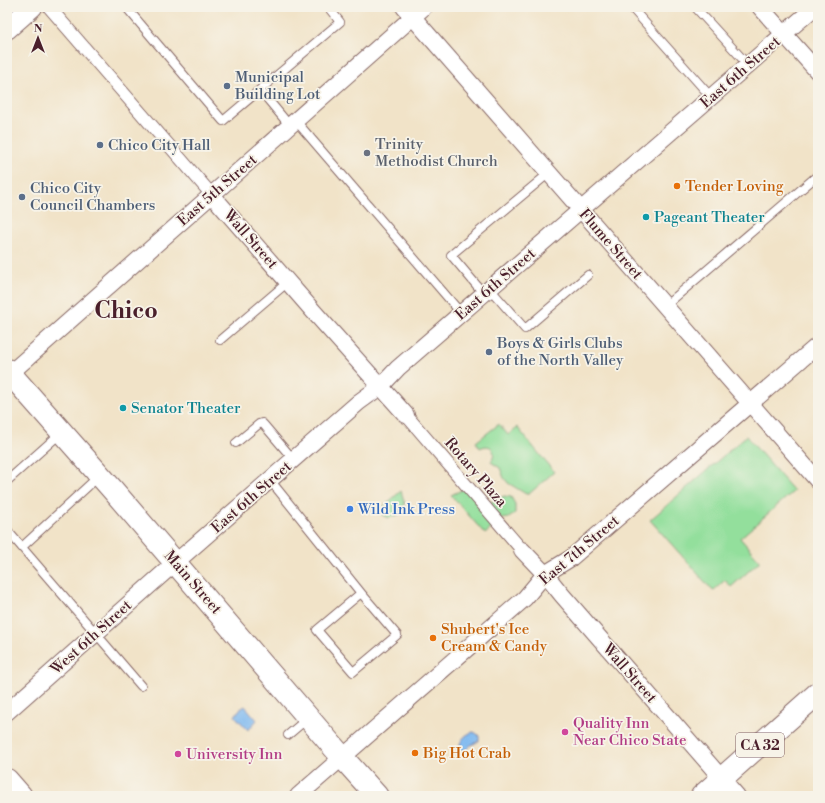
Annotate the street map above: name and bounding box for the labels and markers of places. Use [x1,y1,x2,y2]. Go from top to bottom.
place label: Municipal Building Lot [234,68,321,104]
marker: Municipal Building Lot [222,81,232,91]
place label: Trinity Methodist Church [375,135,498,171]
place label: Chico City Hall [108,136,211,155]
marker: Chico City Hall [95,140,105,150]
marker: Trinity Methodist Church [362,148,372,158]
place label: Tender Loving [685,177,784,196]
place label: Chico City Council Chambers [30,179,155,215]
marker: Tender Loving [672,181,682,191]
marker: Chico City Council Chambers [17,192,27,202]
place label: Pageant Theater [654,208,765,227]
marker: Pageant Theater [641,212,651,222]
place label: Boys & Girls Clubs of the North Valley [496,334,624,370]
marker: Boys & Girls Clubs of the North Valley [484,347,494,357]
place label: Senator Theater [131,399,241,418]
marker: Senator Theater [118,403,128,413]
place label: Wild Ink Press [357,500,455,519]
marker: Wild Ink Press [345,504,355,514]
place label: Shubert's Ice Cream & Candy [441,620,548,656]
marker: Shubert's Ice Cream & Candy [428,633,438,643]
place label: Quality Inn Near Chico State [573,714,687,750]
marker: Quality Inn Near Chico State [560,727,570,737]
place label: Big Hot Crab [422,744,511,763]
place label: University Inn [186,745,283,764]
marker: Big Hot Crab [410,748,420,758]
marker: University Inn [173,749,183,759]

